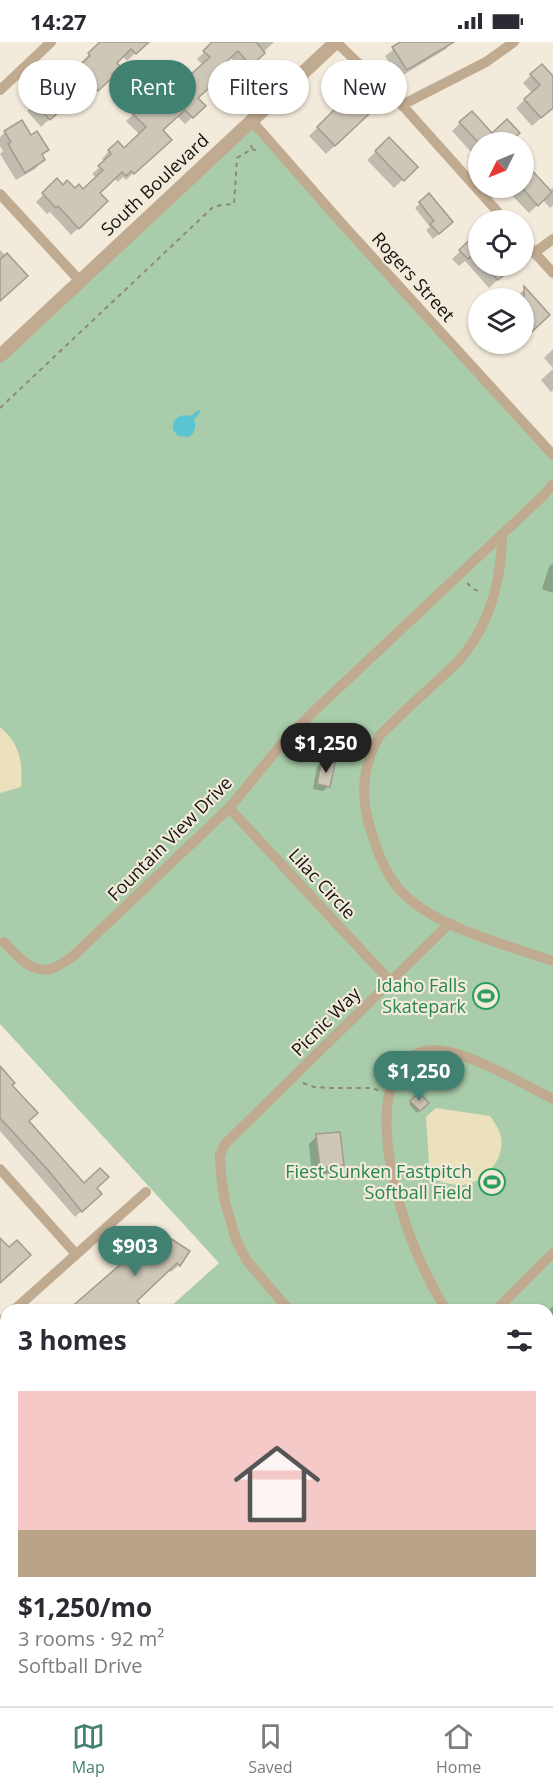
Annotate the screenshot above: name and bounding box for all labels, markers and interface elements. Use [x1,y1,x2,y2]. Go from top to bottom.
text: 14:27 [30,6,87,36]
chip: Buy [18,60,97,114]
chip: Rent [109,60,196,114]
chip: Filters [208,60,309,114]
chip: New [321,60,407,114]
street label: South Boulevard [95,128,213,241]
north arrow [468,132,534,198]
map controls [468,132,534,354]
button: locate [468,210,534,276]
street label: Rogers Street [367,226,460,326]
button: layers [468,288,534,354]
pin: $1,250 [277,723,375,774]
text: $1,250 [295,729,357,756]
street label: Fountain View Drive [102,771,237,906]
street label: Lilac Circle [284,843,362,924]
place label: Idaho Falls Skatepark [376,973,467,1018]
street label: Picnic Way [286,981,366,1061]
sports icon: Idaho Falls Skatepark [471,981,501,1011]
pin: $1,250 [370,1051,468,1102]
text: $1,250 [388,1057,450,1084]
place label: Fiest Sunken Fastpitch Softball Field [285,1159,472,1204]
sports icon: Fiest Sunken Fastpitch Softball Field [477,1167,507,1197]
pin: $903 [99,1226,171,1277]
text: $903 [112,1232,158,1259]
text: 3 homes [18,1322,127,1358]
icon: filters [503,1324,536,1357]
icon: home [223,1430,331,1538]
text: $1,250/mo [18,1589,152,1625]
text: 3 rooms · 92 m² [18,1625,164,1652]
text: Softball Drive [18,1652,142,1679]
tab: Map [72,1720,105,1778]
tab: Saved [248,1720,293,1778]
tab: Home [436,1720,481,1778]

